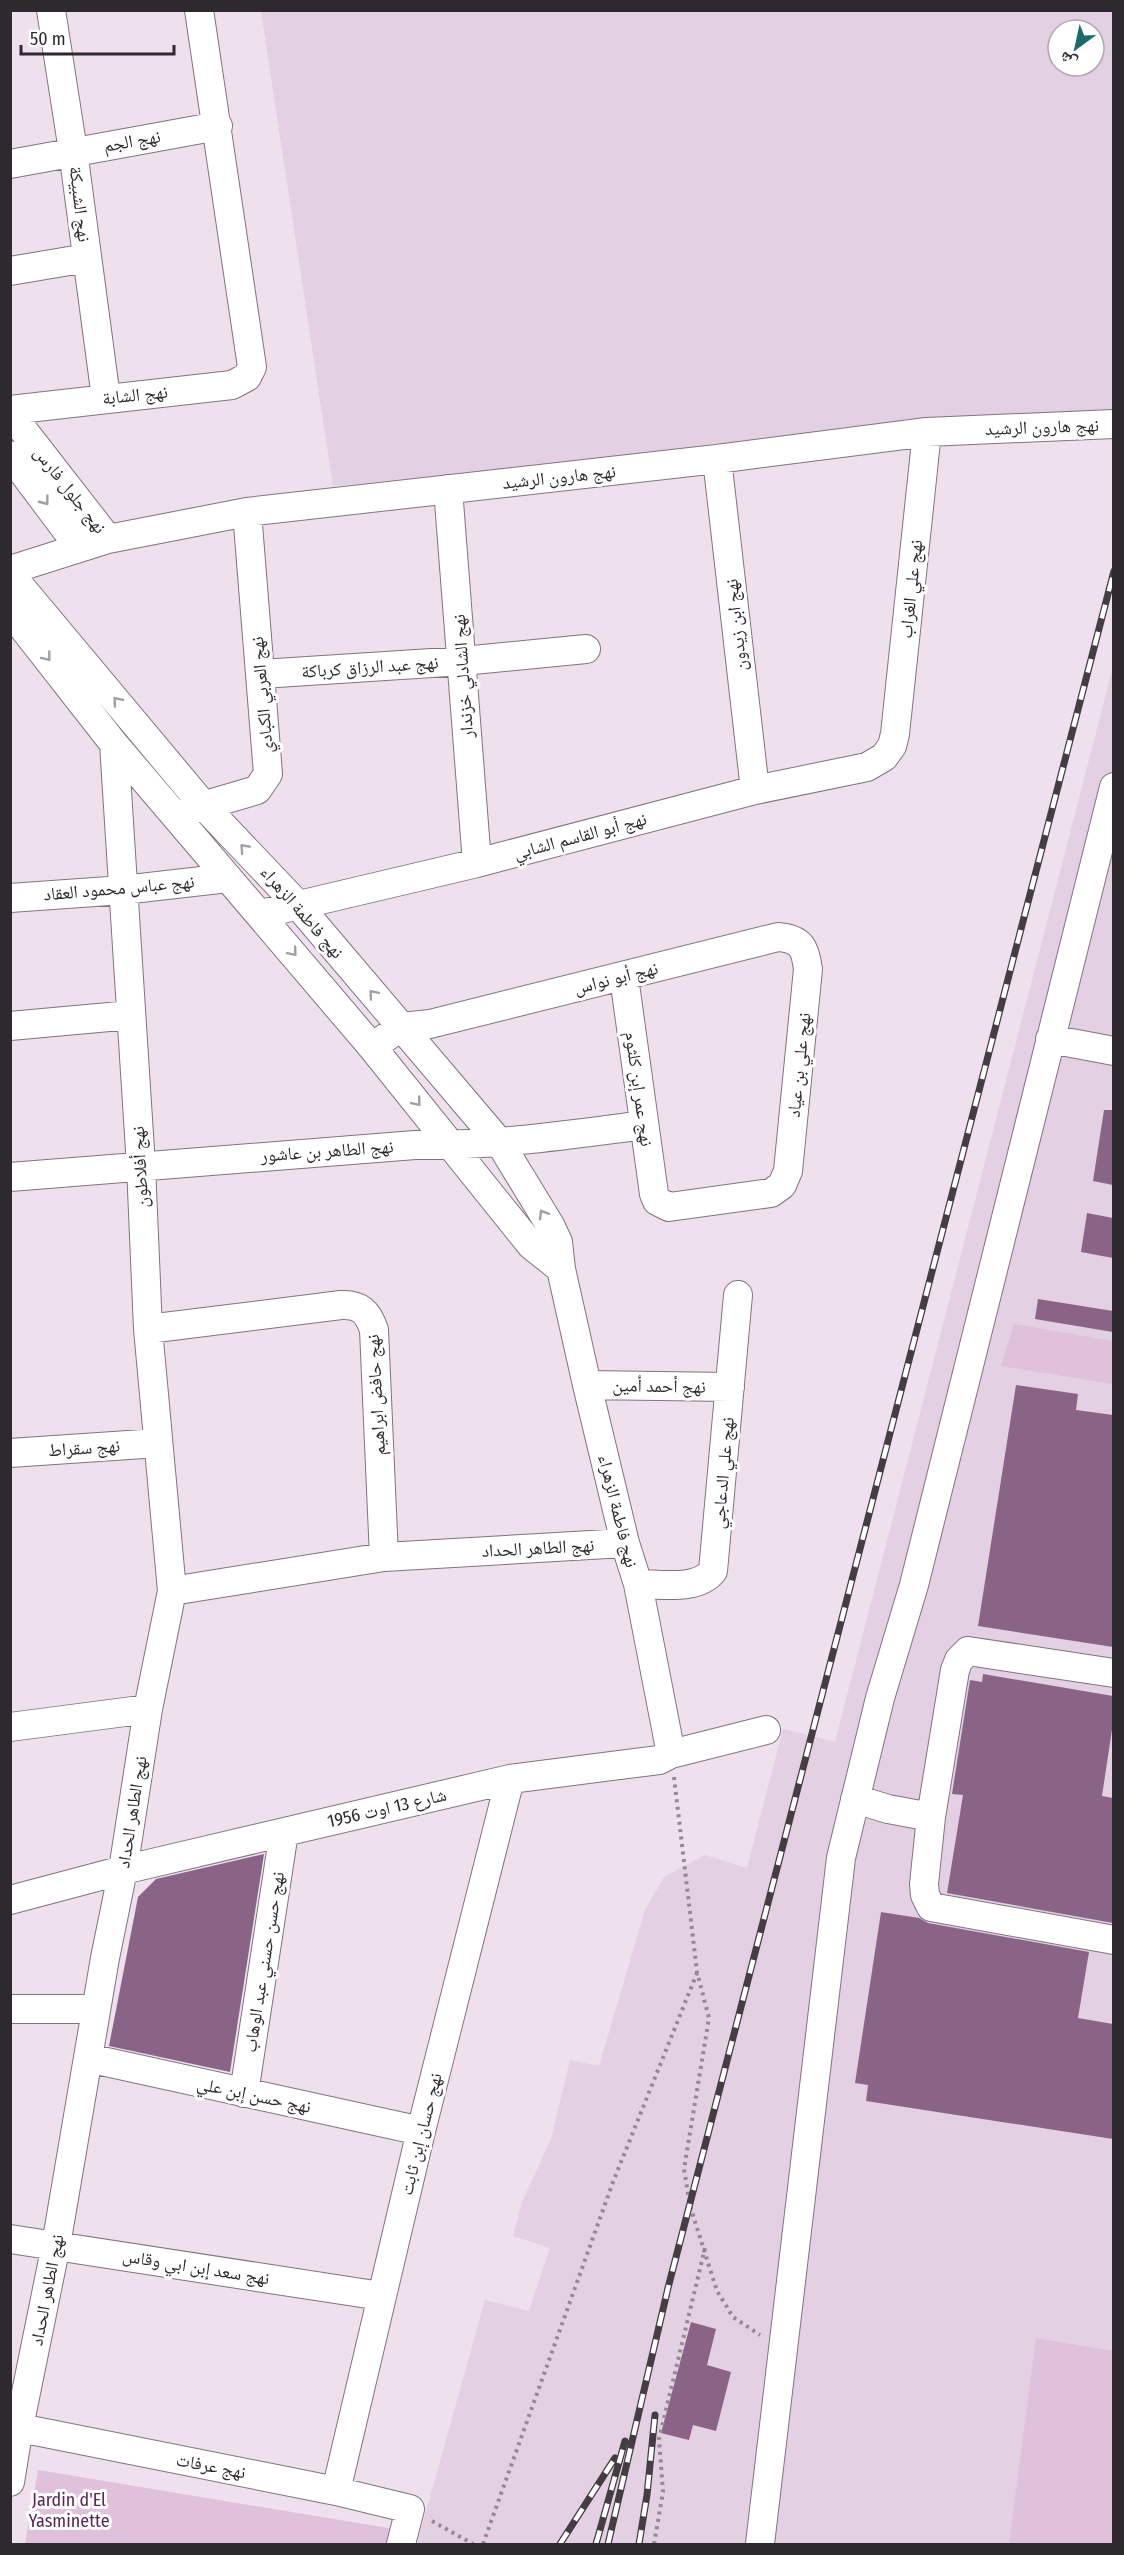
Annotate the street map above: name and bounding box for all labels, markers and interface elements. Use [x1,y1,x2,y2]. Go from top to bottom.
scale bar [21,18,174,56]
north arrow [1046,18,1106,78]
text: 50 m [30,28,66,50]
text: ش [1056,48,1080,73]
street label: نهج الجم [102,125,163,158]
street label: نهج الشبيكة [63,165,96,243]
street label: نهج الشابة [101,381,169,410]
street label: نهج هارون الرشيد [985,414,1099,441]
street label: نهج جلول فارس [28,442,111,539]
street label: نهج هارون الرشيد [501,460,617,495]
one-way arrow [37,494,48,505]
street label: نهج علي الغراب [895,539,931,640]
street label: نهج ابن زيدون [720,578,753,672]
street label: نهج الشادلي خزندار [448,613,482,740]
street label: نهج العربي الكبادي [246,635,282,754]
one-way arrow [39,651,50,662]
street label: نهج عبد الرزاق كرباكة [301,651,439,684]
one-way arrow [113,697,124,708]
street label: نهج أبو القاسم الشابي [511,808,650,868]
one-way arrow [241,844,252,855]
street label: نهج فاطمة الزهراء [255,861,348,964]
street label: نهج عباس محمود العقاد [43,870,196,907]
one-way arrow [285,945,296,956]
street label: نهج أبو نواس [572,957,661,1000]
one-way arrow [369,990,380,1001]
street label: نهج علي بن عياد [783,1011,819,1119]
street label: نهج عمر إبن كلثوم [619,1030,658,1148]
one-way arrow [410,1095,421,1106]
street label: نهج أفلاطون [127,1126,154,1208]
street label: نهج الطاهر بن عاشور [259,1135,394,1168]
one-way arrow [539,1210,551,1220]
street label: نهج حافض ابراهيم [362,1334,391,1456]
street label: نهج أحمد أمين [612,1374,706,1399]
street label: نهج علي الدعاجي [707,1416,742,1530]
street label: نهج سقراط [47,1435,121,1462]
street label: نهج فاطمة الزهراء [592,1452,643,1570]
street label: نهج الطاهر الحداد [481,1534,595,1563]
street label: نهج الطاهر الحداد [112,1754,153,1870]
street label: شارع 13 اوت 1956 [325,1784,449,1832]
street label: نهج حسن حسني عبد الوهاب [239,1870,293,2054]
street label: نهج حسان إبن ثابت [395,2071,448,2198]
street label: نهج حسن إبن علي [194,2072,313,2121]
street label: نهج الطاهر الحداد [25,2232,70,2348]
street label: نهج سعد إبن ابي وقاس [120,2245,271,2293]
street label: نهج عرفات [174,2448,248,2485]
park label: Jardin d'El Yasminette [28,2489,110,2532]

